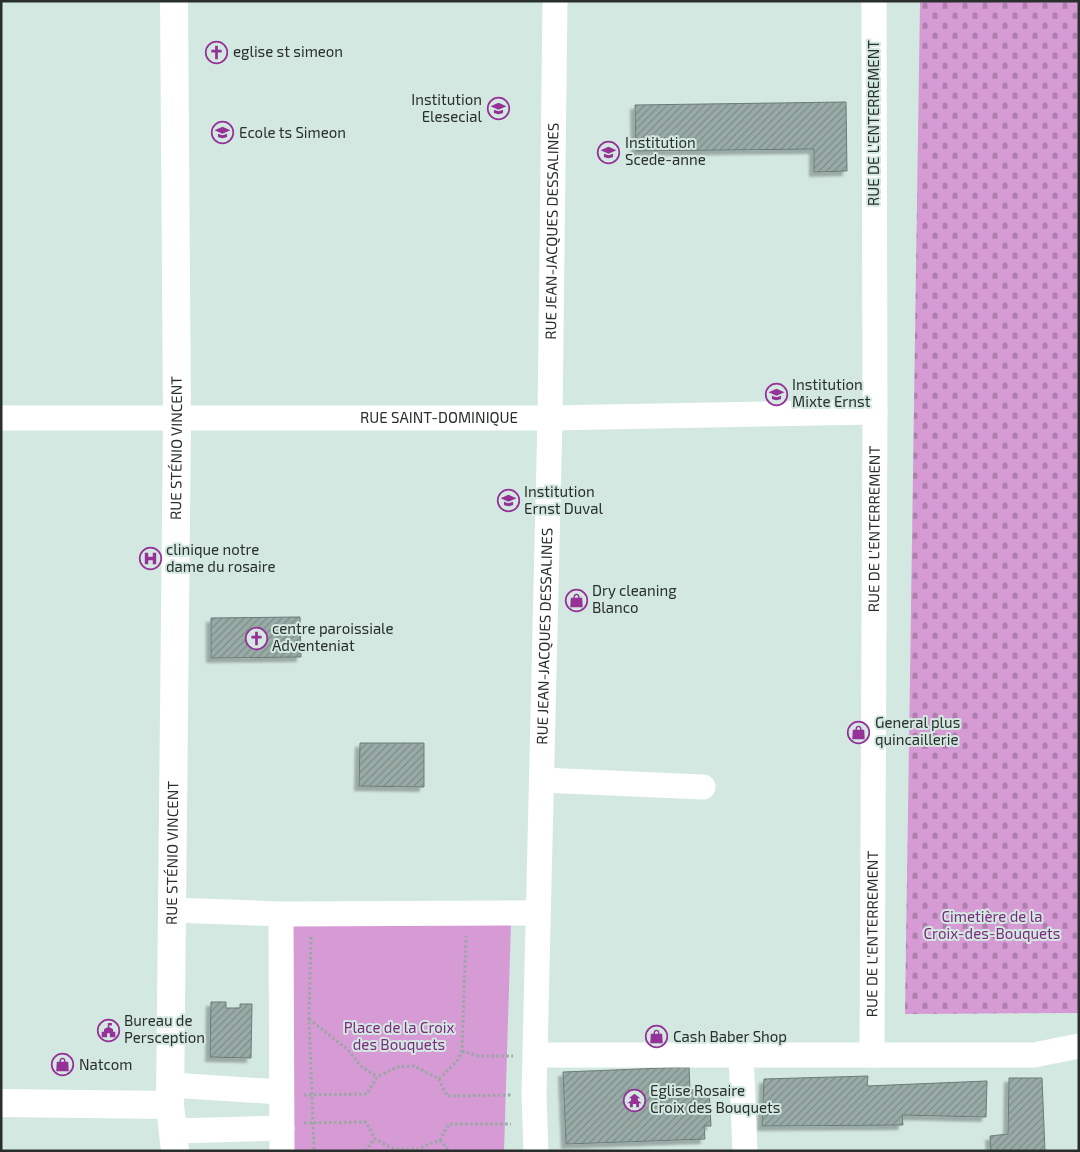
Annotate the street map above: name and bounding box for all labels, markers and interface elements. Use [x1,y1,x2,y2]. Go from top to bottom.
church icon: eglise st simeon [205,40,229,64]
street label: RUE DE L'ENTERREMENT [864,40,882,206]
place label: eglise st simeon [233,42,343,60]
place label: Institution Elesecial [411,90,483,125]
school or university icon: Institution Elesecial [486,97,510,121]
school or university icon: Ecole ts Simeon [211,121,235,145]
place label: Ecole ts Simeon [239,123,346,141]
street label: RUE JEAN-JACQUES DESSALINES [541,123,562,340]
place label: Institution Scede-anne [625,133,706,168]
school or university icon: Institution Scede-anne [597,140,621,164]
place label: Institution Mixte Ernst [792,375,871,410]
street label: RUE STÉNIO VINCENT [166,376,185,520]
school or university icon: Institution Mixte Ernst [764,382,788,406]
street label: RUE SAINT-DOMINIQUE [360,408,518,427]
street label: RUE DE L'ENTERREMENT [864,446,883,612]
place label: Institution Ernst Duval [524,482,603,517]
school or university icon: Institution Ernst Duval [496,489,520,513]
street label: RUE JEAN-JACQUES DESSALINES [532,527,555,745]
place label: clinique notre dame du rosaire [166,540,276,575]
hospital icon: clinique notre dame du rosaire [138,547,162,571]
place label: Dry cleaning Blanco [592,581,677,616]
shop icon: Dry cleaning Blanco [564,588,588,612]
place label: centre paroissiale Adventeniat [272,619,394,654]
church icon: centre paroissiale Adventeniat [244,626,268,650]
place label: General plus quincaillerie [875,713,960,748]
shop icon: General plus quincaillerie [847,720,871,744]
street label: RUE STÉNIO VINCENT [162,781,181,925]
street label: RUE DE L'ENTERREMENT [862,851,881,1017]
park label: Cimetière de la Croix-des-Bouquets [924,907,1060,942]
place label: Bureau de Persception [124,1011,205,1046]
public building icon: Bureau de Persception [96,1018,120,1042]
park label: Place de la Croix des Bouquets [344,1018,454,1053]
shop icon: Cash Baber Shop [645,1025,669,1049]
place label: Cash Baber Shop [673,1027,787,1045]
shop icon: Natcom [51,1053,75,1077]
place label: Natcom [79,1055,132,1073]
place label: Eglise Rosaire Croix des Bouquets [650,1081,780,1116]
temple icon: Eglise Rosaire Croix des Bouquets [622,1088,646,1112]

